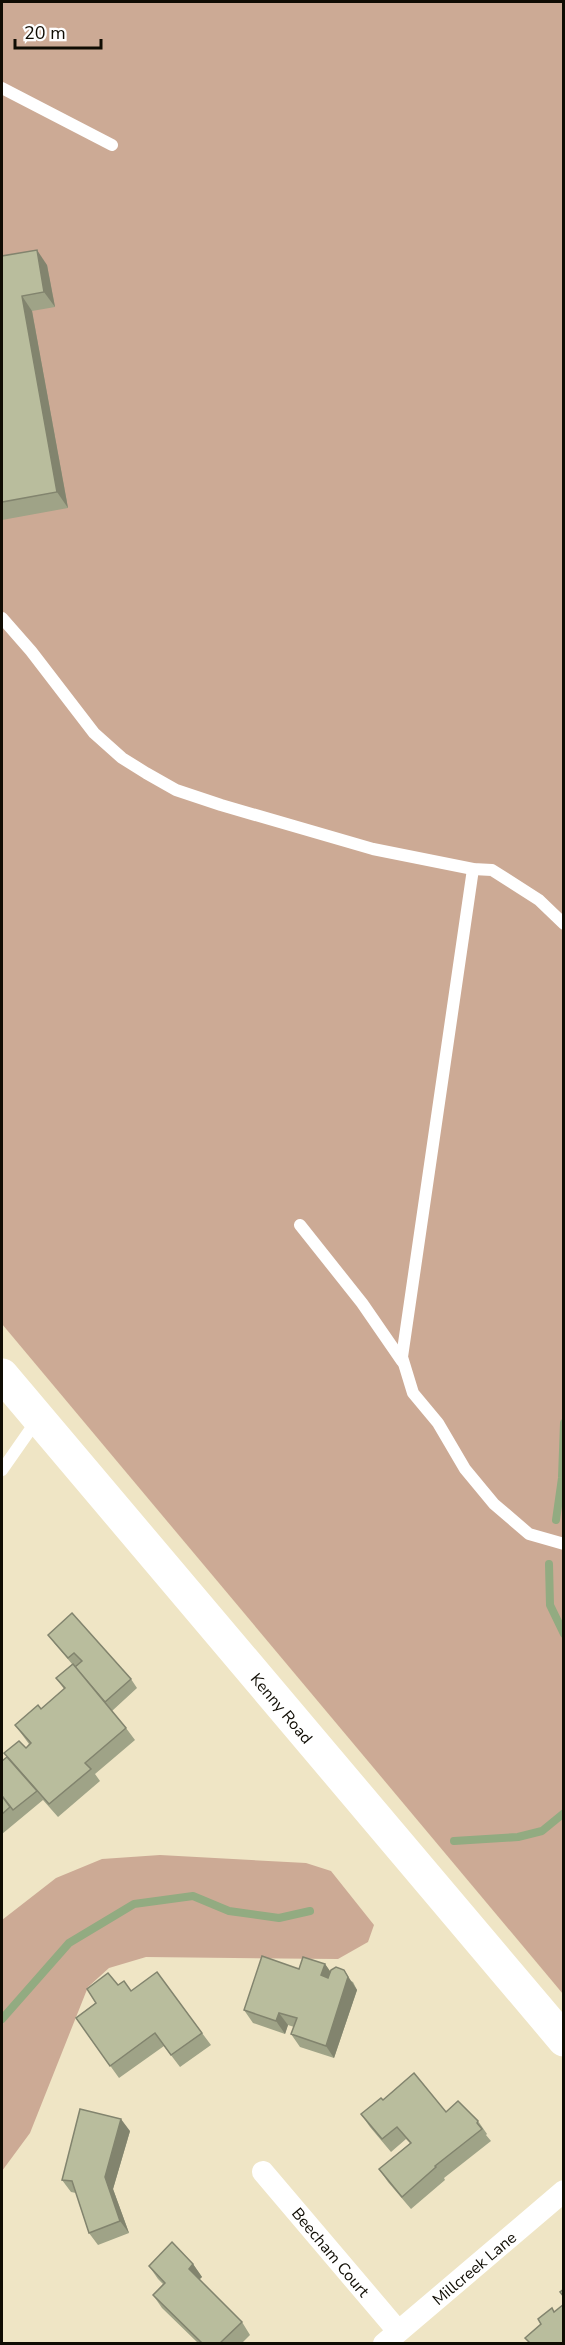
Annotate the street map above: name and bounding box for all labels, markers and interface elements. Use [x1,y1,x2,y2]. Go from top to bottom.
scale bar [15,12,100,50]
text: 20 m [24,21,66,45]
street label: Kenny Road [245,1669,317,1749]
street label: Beecham Court [286,2203,374,2302]
street label: Millcreek Lane [428,2227,521,2311]

